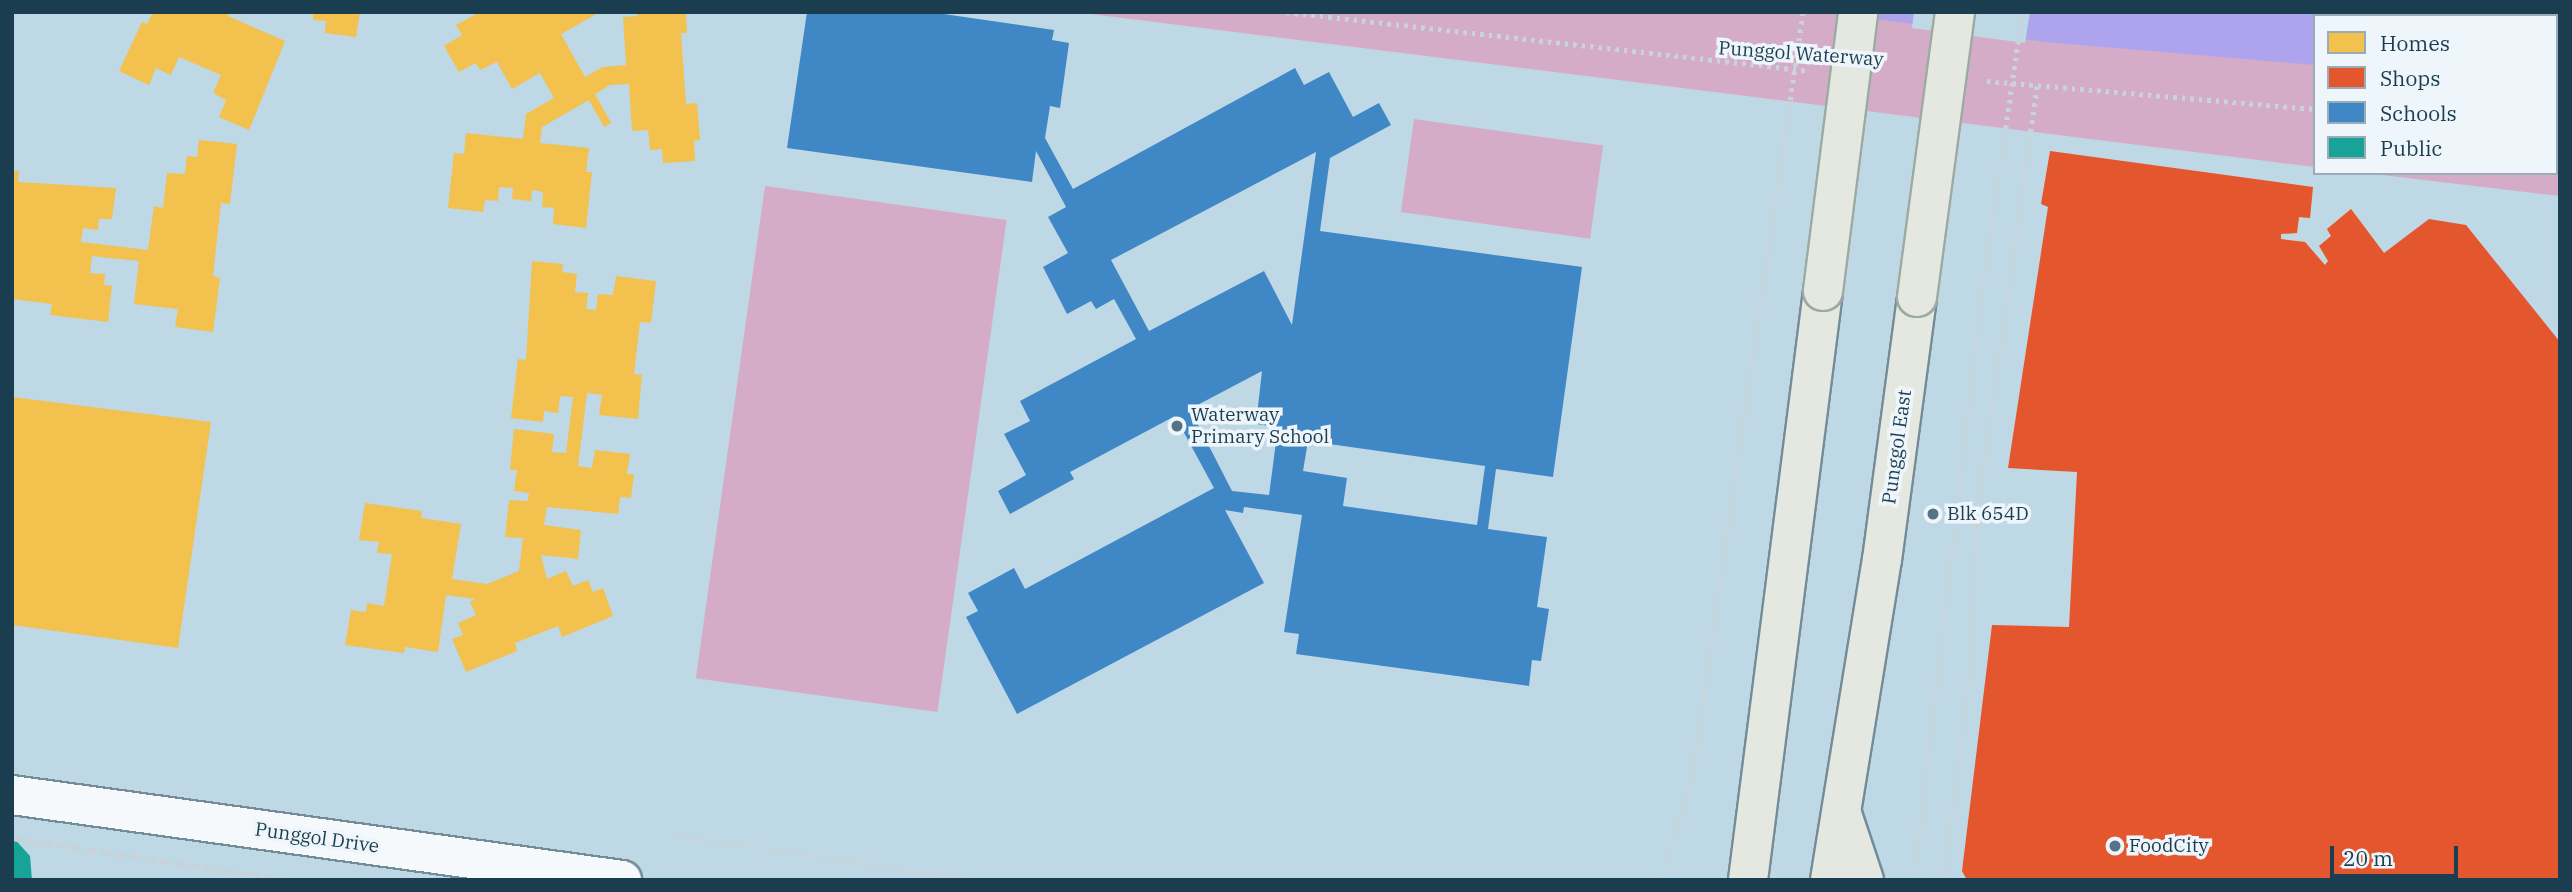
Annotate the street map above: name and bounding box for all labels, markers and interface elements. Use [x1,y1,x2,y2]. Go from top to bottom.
legend [2313,14,2558,175]
text: Homes [2380,29,2450,57]
street label: Punggol Waterway [1718,37,1884,71]
text: Shops [2380,64,2440,92]
text: Schools [2380,99,2457,127]
text: Public [2380,134,2442,162]
street label: Punggol East [1878,388,1916,506]
place label: Waterway Primary School [1191,404,1329,448]
marker: Waterway Primary School [1169,418,1185,434]
place label: Blk 654D [1947,503,2029,525]
marker: Blk 654D [1925,506,1941,522]
street label: Punggol Drive [253,818,381,858]
scale bar [2334,832,2462,876]
place label: FoodCity [2129,835,2209,857]
marker: FoodCity [2107,838,2123,854]
text: 20 m [2343,844,2393,872]

